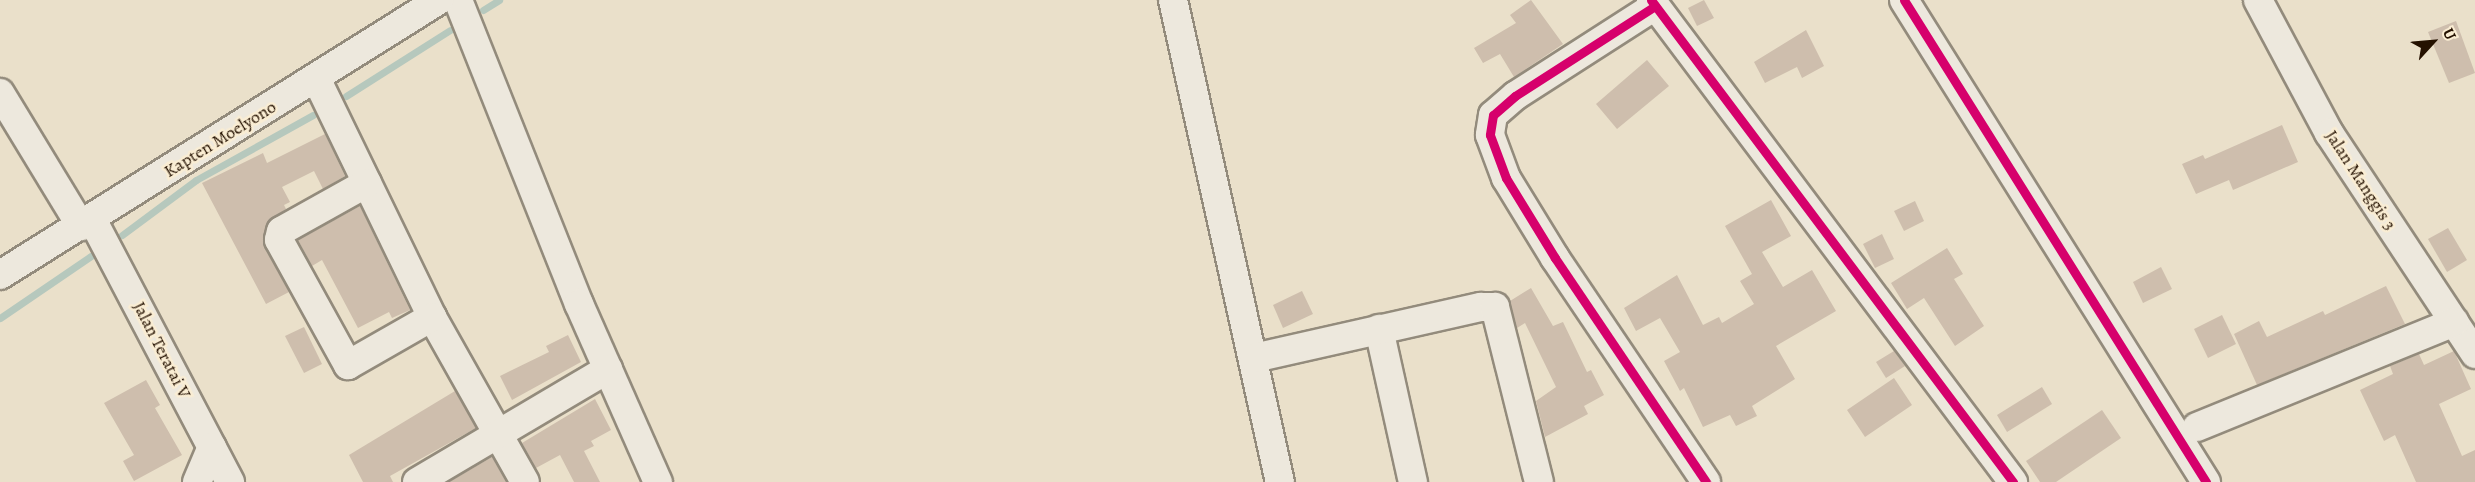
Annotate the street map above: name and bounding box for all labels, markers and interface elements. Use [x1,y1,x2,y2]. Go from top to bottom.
north arrow [2403,12,2463,72]
text: U [2437,25,2461,44]
street label: Kapten Moelyono [160,96,280,182]
street label: Jalan Manggis 3 [2321,126,2401,234]
street label: Jalan Teratai V [128,298,196,402]

